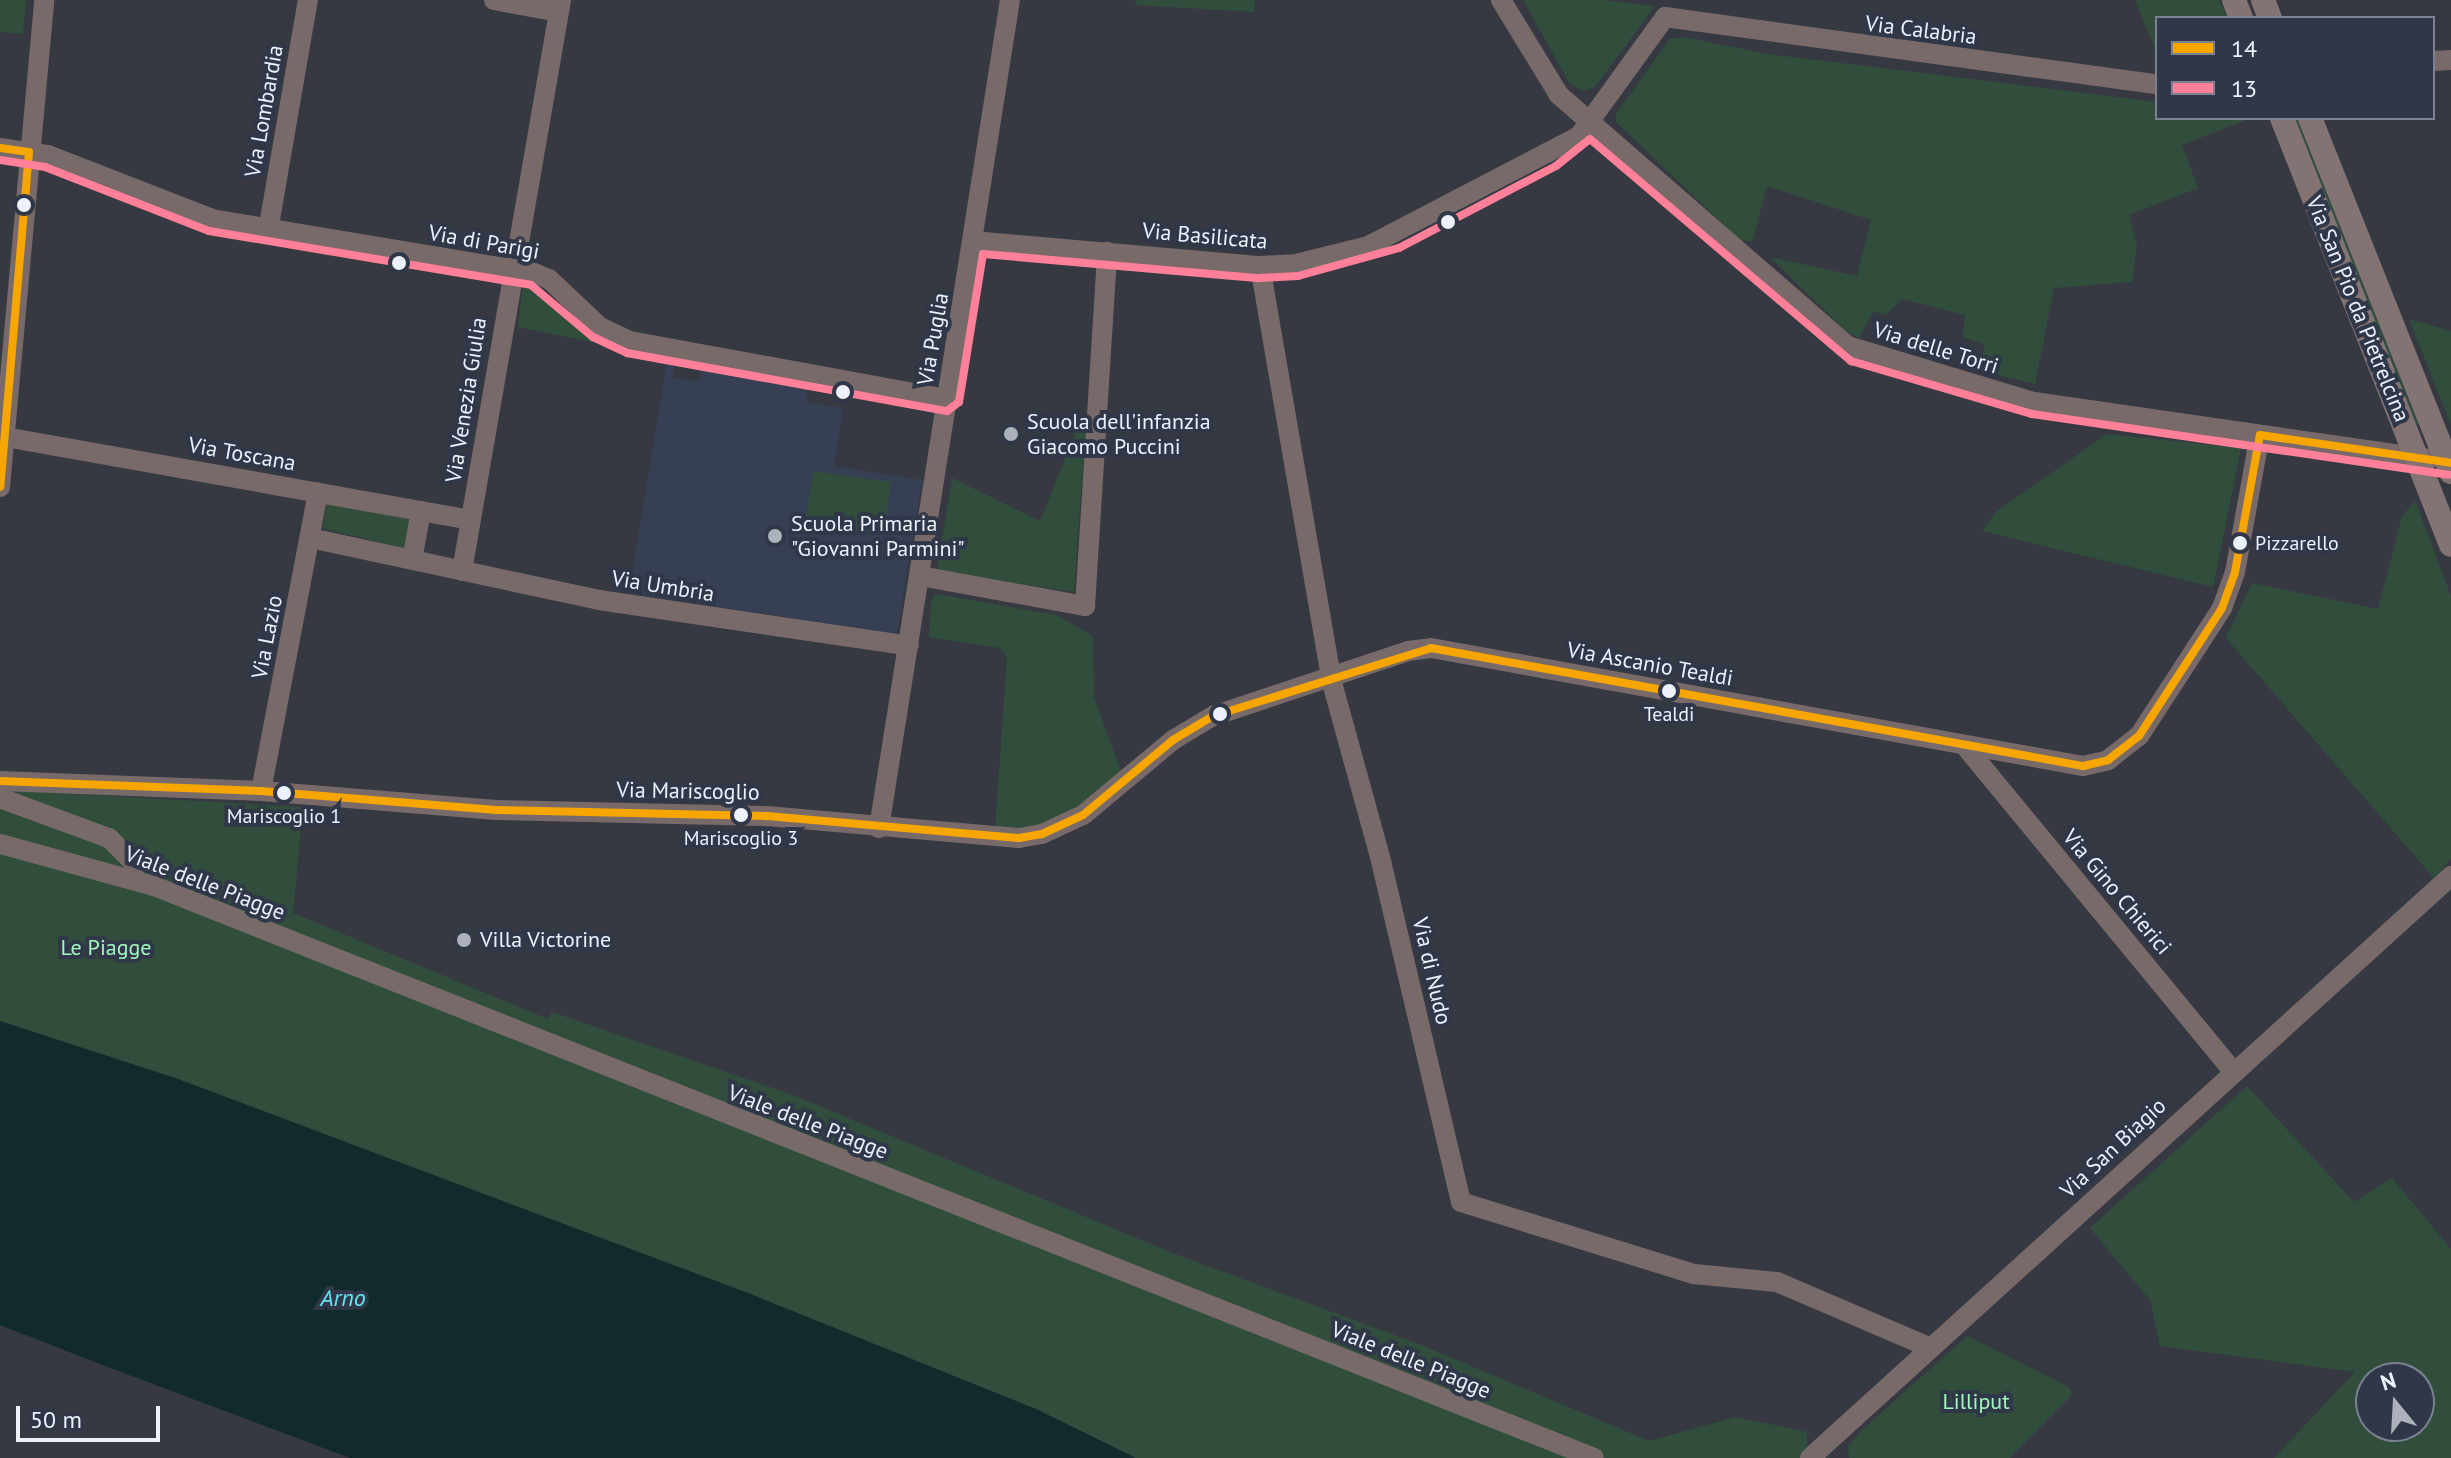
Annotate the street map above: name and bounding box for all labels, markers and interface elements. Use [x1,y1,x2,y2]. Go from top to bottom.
street label: Via Calabria [1864,10,1978,50]
legend [2155,16,2435,120]
text: 14 [2231,33,2257,64]
street label: Via Lombardia [239,43,289,179]
text: 13 [2231,73,2257,104]
street label: Via San Pio da Pietrelcina [2301,192,2415,426]
unlabelled marker [16,197,32,213]
unlabelled marker [1440,214,1456,230]
street label: Via Basilicata [1141,217,1269,255]
street label: Via di Parigi [426,219,542,265]
unlabelled marker [391,255,407,271]
street label: Via Puglia [912,291,954,387]
street label: Via Venezia Giulia [440,315,492,485]
street label: Via delle Torri [1870,316,2002,380]
unlabelled marker [835,384,851,400]
place label: Scuola dell'infanzia Giacomo Puccini [1027,408,1211,460]
marker: Scuola dell'infanzia Giacomo Puccini [1002,425,1020,443]
street label: Via Toscana [186,432,298,476]
place label: Scuola Primaria "Giovanni Parmini" [791,510,965,562]
marker: Scuola Primaria "Giovanni Parmini" [766,527,784,545]
place label: Pizzarello [2255,531,2339,555]
marker: Pizzarello [2232,535,2248,551]
street label: Via Umbria [610,565,716,607]
street label: Via Lazio [246,593,288,681]
street label: Via Ascanio Tealdi [1564,636,1736,692]
marker: Tealdi [1661,683,1677,699]
place label: Tealdi [1644,702,1694,726]
unlabelled marker [1212,706,1228,722]
street label: Via Mariscoglio [616,777,760,805]
marker: Mariscoglio 1 [276,785,292,801]
place label: Mariscoglio 1 [227,804,341,828]
marker: Mariscoglio 3 [733,807,749,823]
street label: Via Gino Chierici [2057,824,2177,960]
place label: Mariscoglio 3 [684,826,798,850]
street label: Viale delle Piagge [121,840,289,926]
street label: Via di Nudo [1407,915,1457,1027]
place label: Villa Victorine [480,927,612,953]
marker: Villa Victorine [455,931,473,949]
park label: Le Piagge [60,935,152,961]
street label: Viale delle Piagge [724,1079,892,1165]
street label: Via San Biagio [2055,1092,2171,1204]
water label: Arno [320,1284,366,1312]
street label: Viale delle Piagge [1327,1316,1495,1404]
north arrow [2355,1362,2435,1442]
text: N [2377,1366,2399,1397]
park label: Lilliput [1942,1389,2010,1415]
scale bar [20,1390,164,1440]
text: 50 m [30,1404,82,1435]

